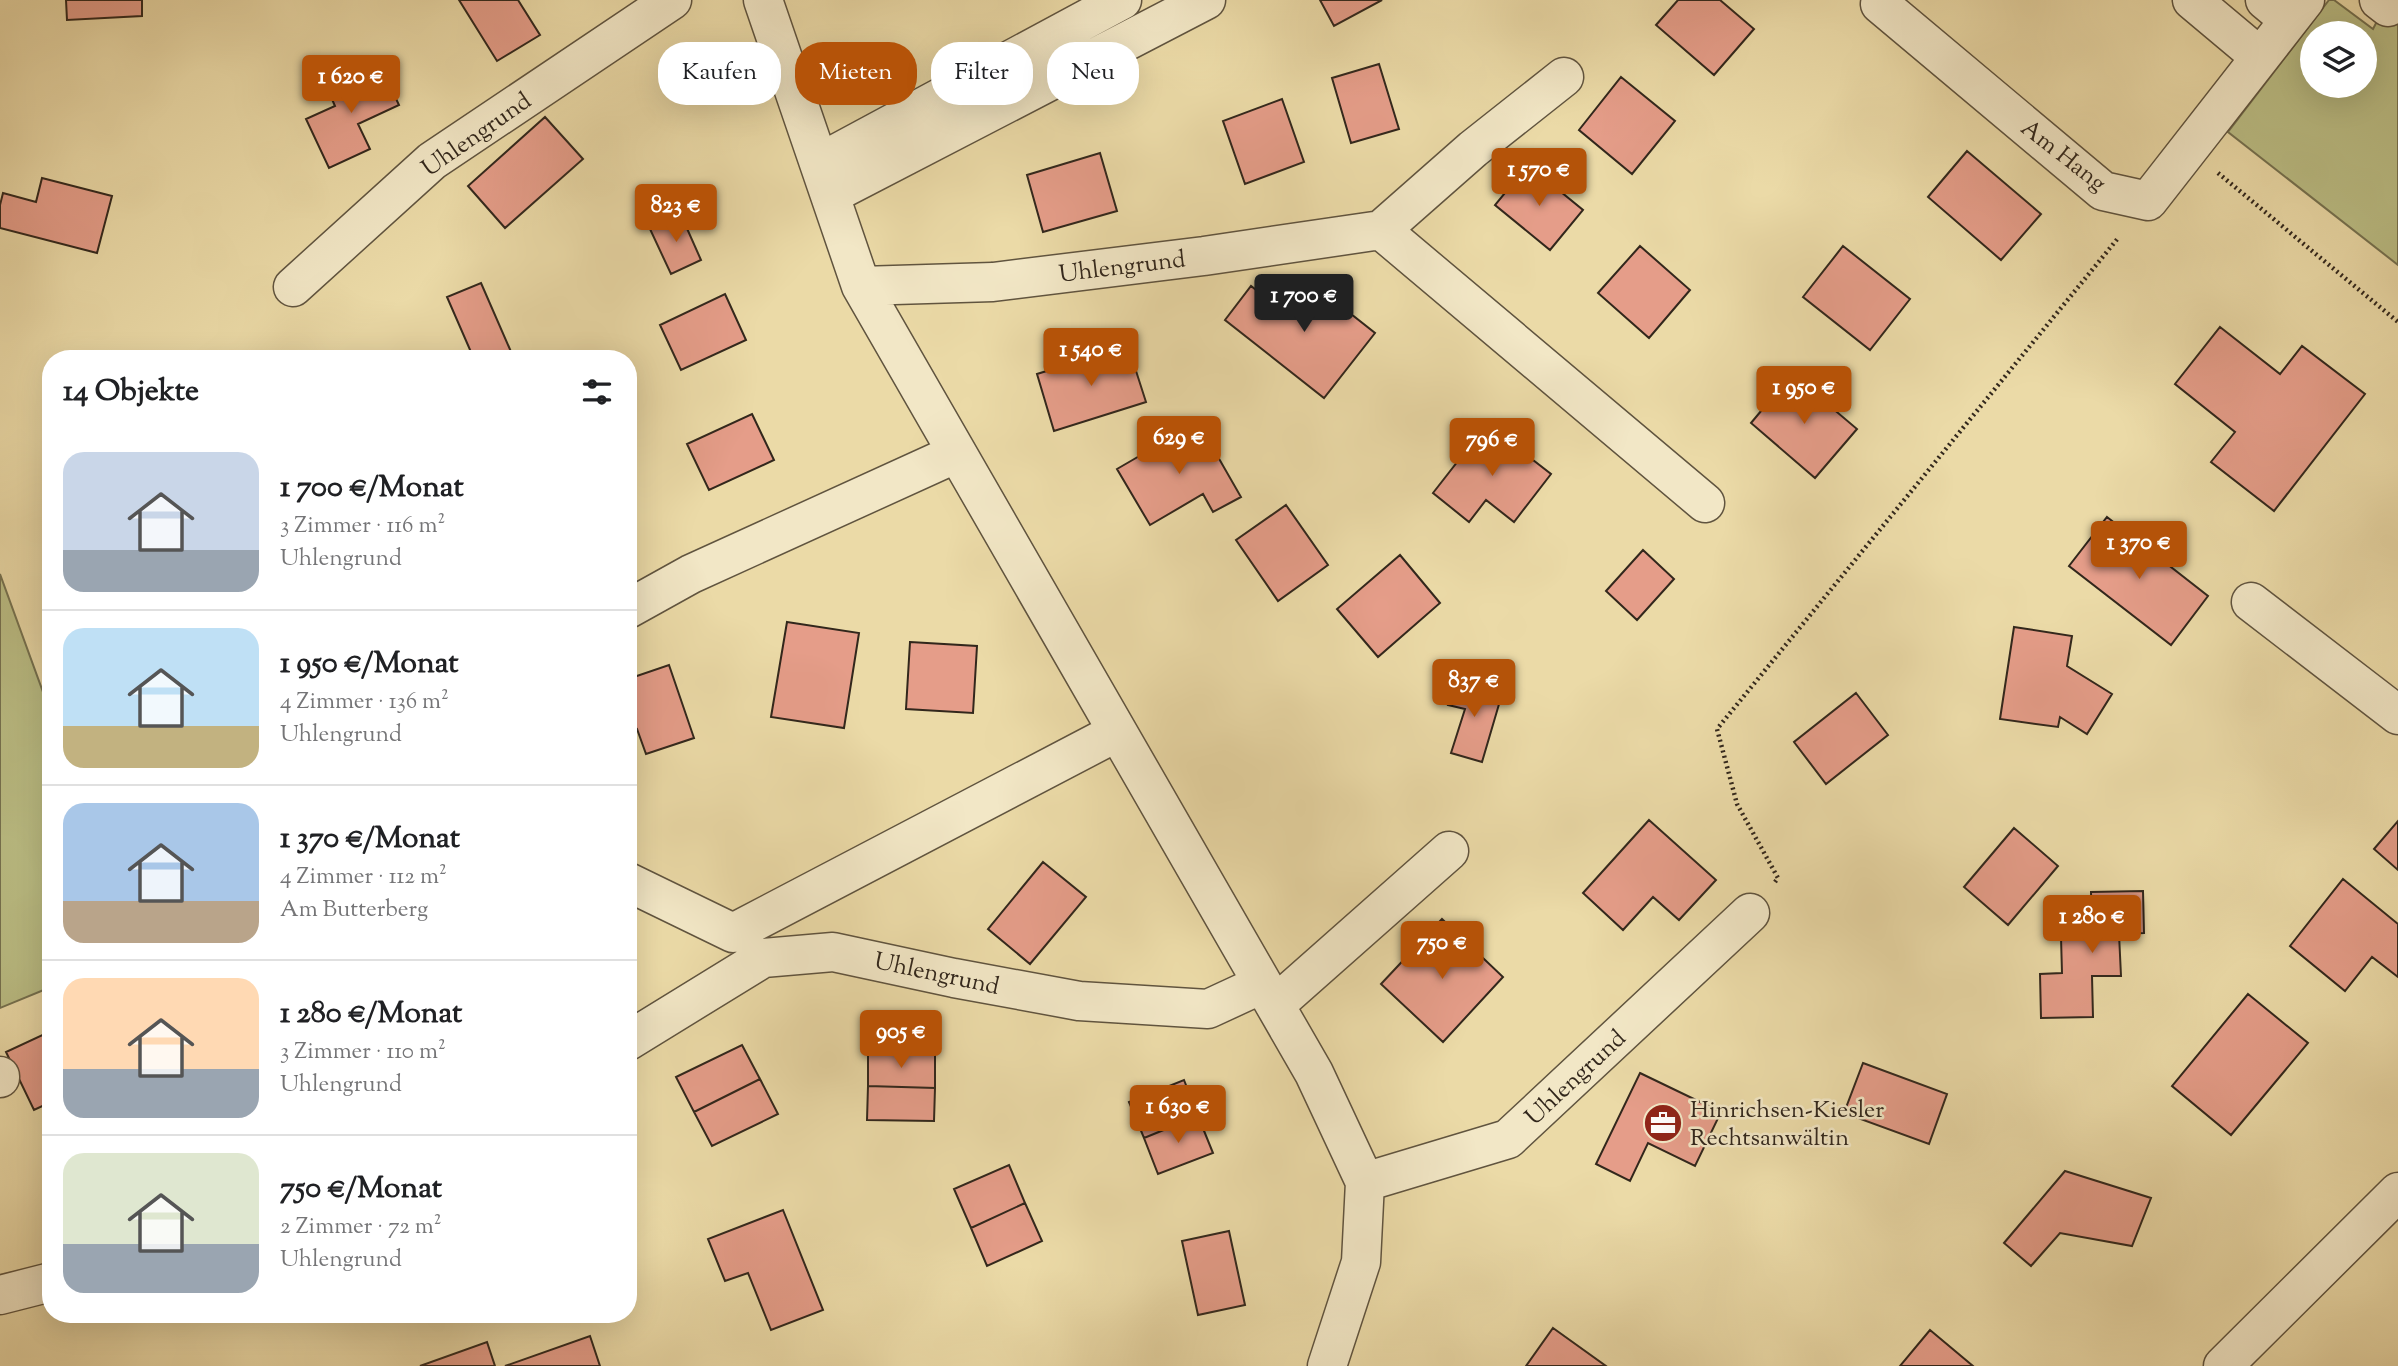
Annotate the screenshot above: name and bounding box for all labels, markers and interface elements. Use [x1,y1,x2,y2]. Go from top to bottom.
map controls [2300,21,2377,98]
button: layers [2300,21,2377,98]
chip: Kaufen [658,42,781,105]
chip: Mieten [795,42,917,105]
chip: Filter [931,42,1033,105]
chip: Neu [1047,42,1139,105]
pin: 1 620 € [286,55,416,115]
text: 1 620 € [318,61,384,94]
street label: Uhlengrund [415,85,539,186]
street label: Am Hang [2013,112,2113,201]
pin: 1 570 € [1474,148,1604,208]
text: 1 570 € [1508,154,1570,187]
pin: 823 € [627,184,725,244]
text: 823 € [651,190,701,223]
street label: Uhlengrund [1057,243,1188,293]
pin: 1 700 € [1239,274,1369,334]
text: 1 700 € [1270,280,1338,313]
pin: 1 540 € [1026,328,1156,388]
text: 1 540 € [1059,334,1123,367]
pin: 1 950 € [1739,366,1869,426]
text: 14 Objekte [63,371,199,414]
text: 1 950 € [1772,372,1836,405]
icon: filters [578,373,616,411]
pin: 629 € [1130,416,1228,476]
pin: 796 € [1443,419,1541,478]
text: 629 € [1153,422,1205,455]
text: 796 € [1466,424,1518,457]
text: 1 700 €/Monat [280,467,464,510]
icon: home [119,480,203,564]
text: 3 Zimmer · 116 m² [280,510,445,543]
pin: 1 370 € [2074,522,2204,581]
text: 1 370 € [2107,527,2171,560]
text: Uhlengrund [280,543,402,576]
text: 1 950 €/Monat [280,643,458,686]
icon: home [119,656,203,740]
pin: 837 € [1425,660,1523,719]
text: 837 € [1448,665,1500,698]
text: 4 Zimmer · 136 m² [280,686,449,719]
text: Uhlengrund [280,719,402,752]
text: 1 370 €/Monat [280,818,460,861]
icon: home [119,831,203,915]
text: 4 Zimmer · 112 m² [280,861,447,894]
text: Am Butterberg [280,894,428,927]
pin: 1 280 € [2027,895,2157,955]
text: 1 280 € [2059,901,2125,934]
pin: 750 € [1393,922,1491,981]
text: 750 € [1417,927,1467,960]
street label: Uhlengrund [871,945,1003,1005]
text: 1 280 €/Monat [280,993,462,1036]
icon: home [119,1006,203,1090]
pin: 905 € [852,1010,950,1070]
text: 905 € [876,1016,926,1049]
street label: Uhlengrund [1518,1022,1635,1134]
text: 3 Zimmer · 110 m² [280,1036,446,1069]
text: Uhlengrund [280,1069,402,1102]
pin: 1 630 € [1113,1086,1243,1145]
text: 1 630 € [1146,1091,1210,1124]
place label: Hinrichsen-Kiesler Rechtsanwältin [1690,1094,1884,1156]
office icon: Hinrichsen-Kiesler Rechtsanwältin [1642,1102,1684,1144]
text: 750 €/Monat [280,1168,442,1211]
icon: home [119,1181,203,1265]
text: 2 Zimmer · 72 m² [280,1211,442,1244]
text: Uhlengrund [280,1244,402,1277]

